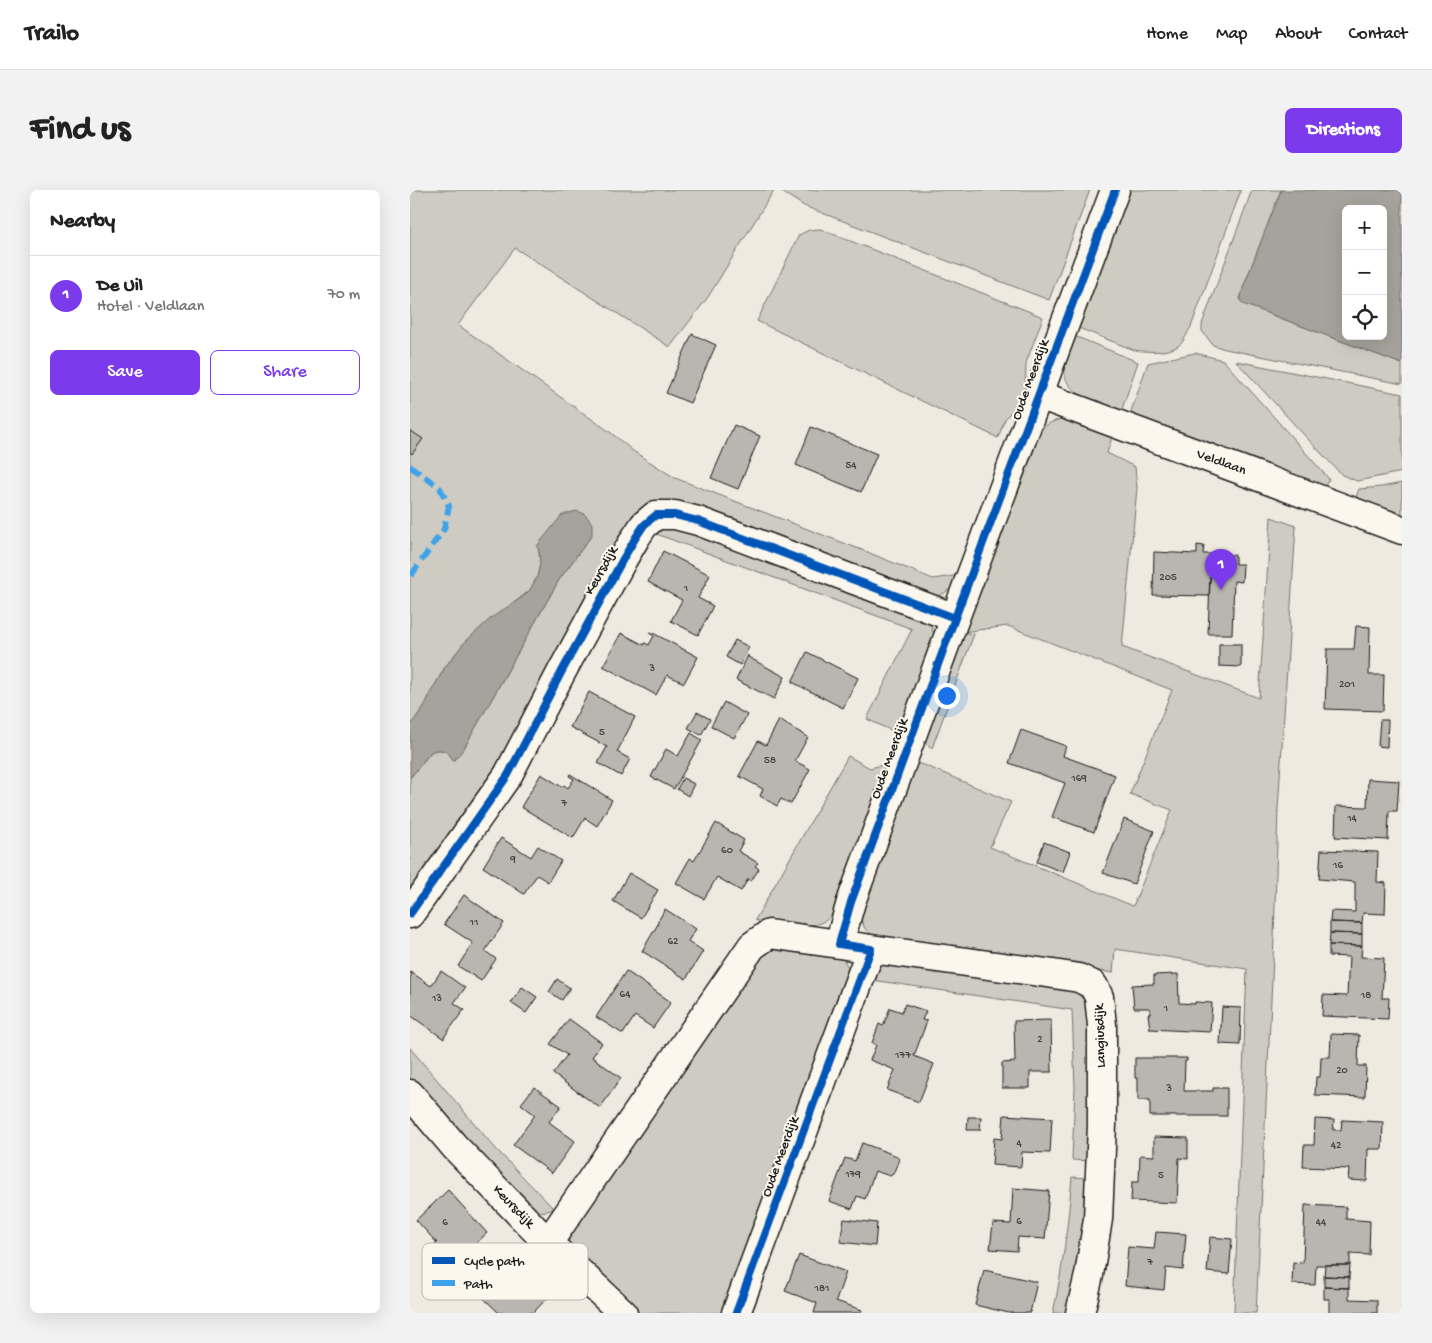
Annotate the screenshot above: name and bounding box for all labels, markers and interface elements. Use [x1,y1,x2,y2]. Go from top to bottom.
text: Trailo [25,20,79,49]
text: Home [1146,24,1188,45]
text: Map [1216,24,1247,45]
text: About [1275,24,1321,45]
text: Contact [1349,24,1407,45]
button: Directions [1285,108,1402,153]
text: Find us [30,110,130,151]
map controls [1342,205,1387,340]
button: + [1342,205,1387,250]
text: Nearby [50,210,115,235]
button: − [1342,250,1387,295]
text: De Uil [97,275,143,298]
text: 1 [63,286,69,305]
text: 70 m [327,286,360,305]
button: locate [1342,295,1387,340]
text: Hotel · Veldlaan [97,298,204,317]
street label: Oude Meerdijk [1009,336,1054,423]
button: Save [50,350,200,395]
button: Share [210,350,360,395]
street label: Veldlaan [1193,446,1248,480]
house number: 54 [846,460,857,472]
street label: Keursdijk [582,542,623,598]
pin: 1 [1205,549,1237,590]
house number: 205 [1159,572,1177,584]
house number: 1 [683,583,688,595]
house number: 3 [648,663,655,675]
house number: 201 [1339,679,1355,691]
your location [934,683,960,709]
street label: Oude Meerdijk [868,715,913,802]
house number: 5 [599,727,605,739]
house number: 58 [764,755,776,767]
house number: 169 [1070,773,1087,785]
house number: 7 [560,798,567,810]
house number: 14 [1346,813,1358,825]
house number: 60 [721,845,733,857]
house number: 9 [509,854,516,866]
house number: 16 [1332,860,1343,872]
house number: 11 [469,917,478,929]
house number: 62 [668,936,679,948]
house number: 64 [620,989,631,1001]
house number: 18 [1360,990,1371,1002]
house number: 13 [431,993,442,1005]
street label: Langiusdijk [1091,1002,1111,1068]
house number: 1 [1163,1003,1168,1015]
house number: 2 [1037,1034,1043,1046]
house number: 177 [894,1050,911,1062]
house number: 20 [1336,1065,1348,1077]
house number: 3 [1165,1083,1172,1095]
street label: Oude Meerdijk [759,1113,804,1200]
house number: 4 [1016,1138,1022,1150]
house number: 42 [1331,1140,1342,1152]
house number: 179 [844,1169,861,1181]
house number: 5 [1158,1170,1164,1182]
street label: Keursdijk [488,1182,539,1233]
house number: 6 [1016,1216,1022,1228]
house number: 6 [442,1217,448,1229]
house number: 44 [1316,1217,1327,1229]
legend [422,1243,588,1300]
text: Cycle path [464,1254,525,1271]
house number: 7 [1146,1257,1153,1269]
text: Path [463,1277,493,1294]
house number: 181 [814,1283,829,1295]

